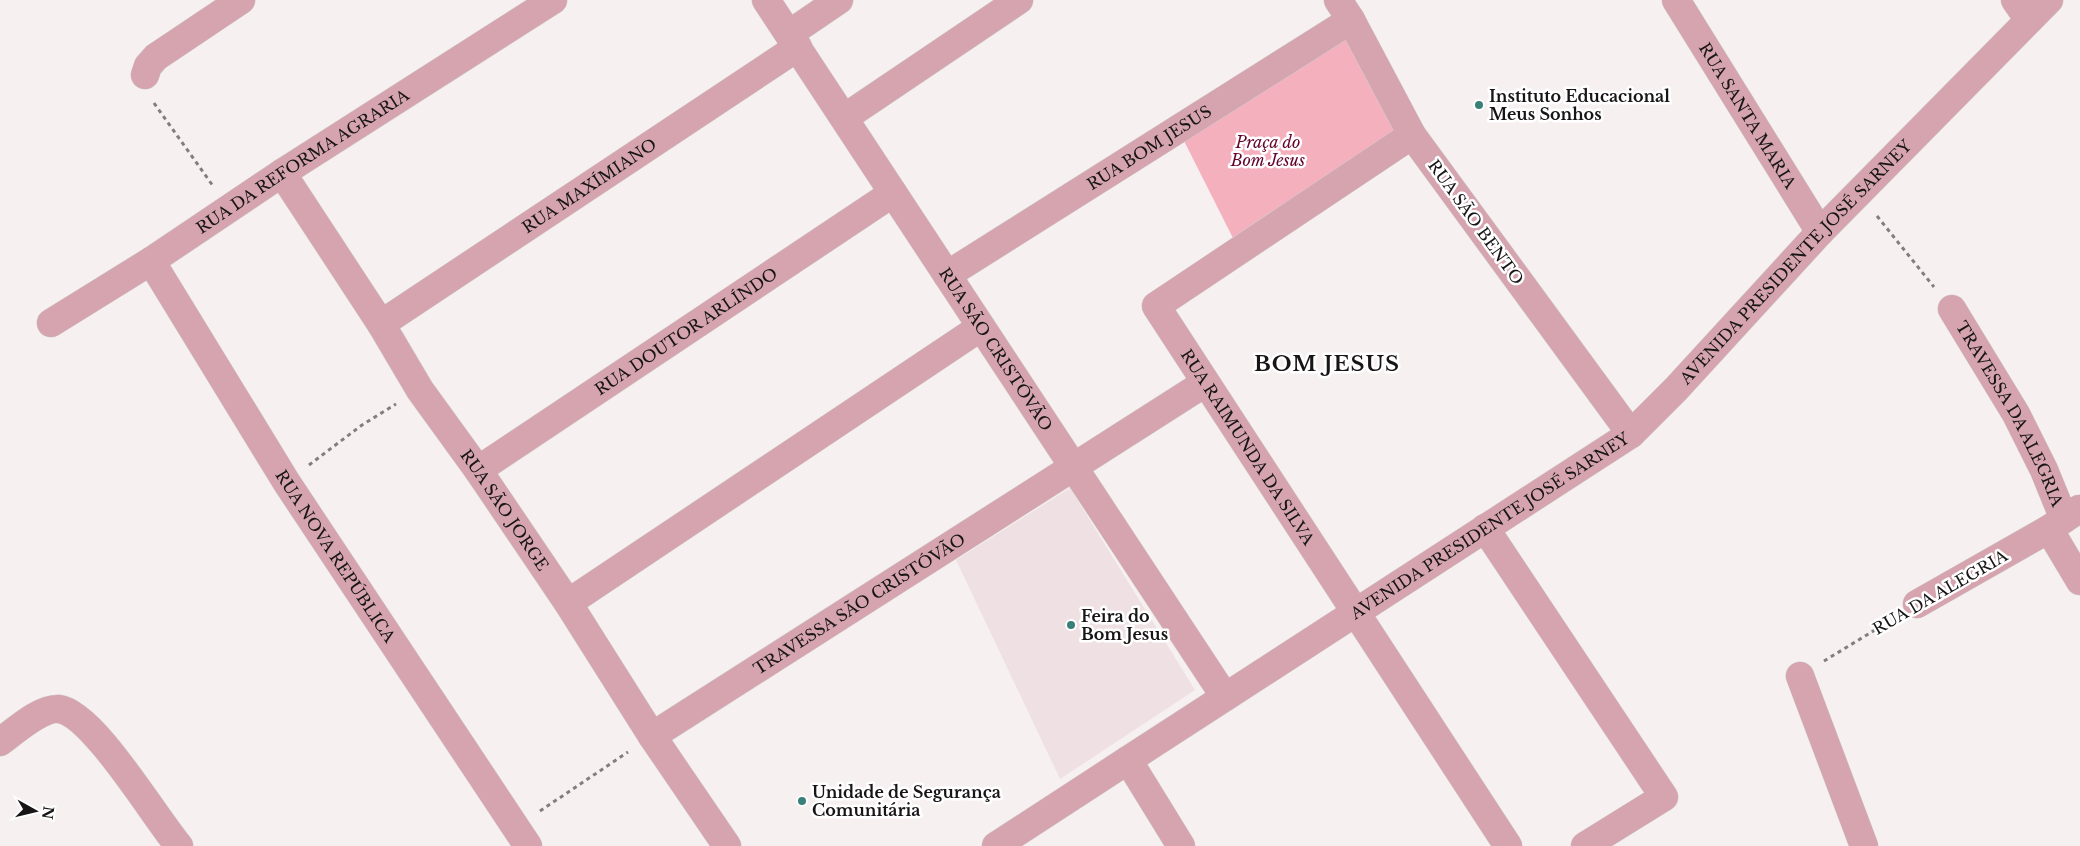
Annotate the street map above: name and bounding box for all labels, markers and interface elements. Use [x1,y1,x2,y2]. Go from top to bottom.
street label: RUA SANTA MARIA [1695,39,1801,193]
street label: RUA DA REFORMA AGRARIA [192,84,413,238]
place label: Instituto Educacional Meus Sonhos [1489,86,1670,124]
marker: Instituto Educacional Meus Sonhos [1473,99,1485,111]
street label: RUA BOM JESUS [1083,101,1215,194]
park label: Praça do Bom Jesus [1230,132,1305,170]
street label: RUA MAXÍMIANO [518,134,660,237]
street label: AVENIDA PRESIDENTE JOSÉ SARNEY [1675,135,1915,389]
street label: RUA SÃO BENTO [1424,155,1529,288]
street label: RUA DOUTOR ARLÍNDO [591,263,781,399]
street label: RUA SÃO CRISTÓVÃO [935,264,1057,435]
street label: TRAVESSA DA ALEGRIA [1952,317,2068,510]
street label: RUA RAIMUNDA DA SILVA [1177,345,1319,549]
district label: BOM JESUS [1254,351,1400,377]
street label: AVENIDA PRESIDENTE JOSÉ SARNEY [1346,428,1633,624]
street label: RUA SÃO JORGE [456,445,553,574]
street label: RUA NOVA REPÚBLICA [271,466,400,647]
street label: TRAVESSA SÃO CRISTÓVÃO [750,529,969,679]
street label: RUA DA ALEGRIA [1869,545,2011,639]
place label: Feira do Bom Jesus [1081,606,1168,644]
marker: Feira do Bom Jesus [1065,619,1077,631]
place label: Unidade de Segurança Comunitária [812,782,1001,820]
north arrow [10,786,60,836]
marker: Unidade de Segurança Comunitária [796,795,808,807]
text: N [38,805,58,821]

